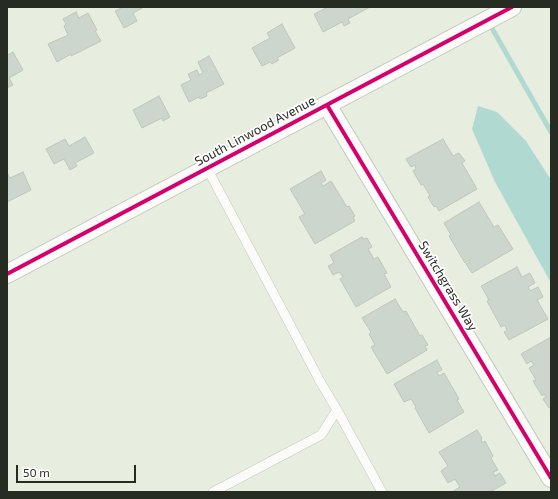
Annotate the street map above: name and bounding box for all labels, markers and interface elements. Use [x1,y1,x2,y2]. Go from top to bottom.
street label: South Linwood Avenue [192,93,318,169]
street label: Switchgrass Way [415,238,481,334]
scale bar [18,457,138,483]
text: 50 m [23,465,50,479]

